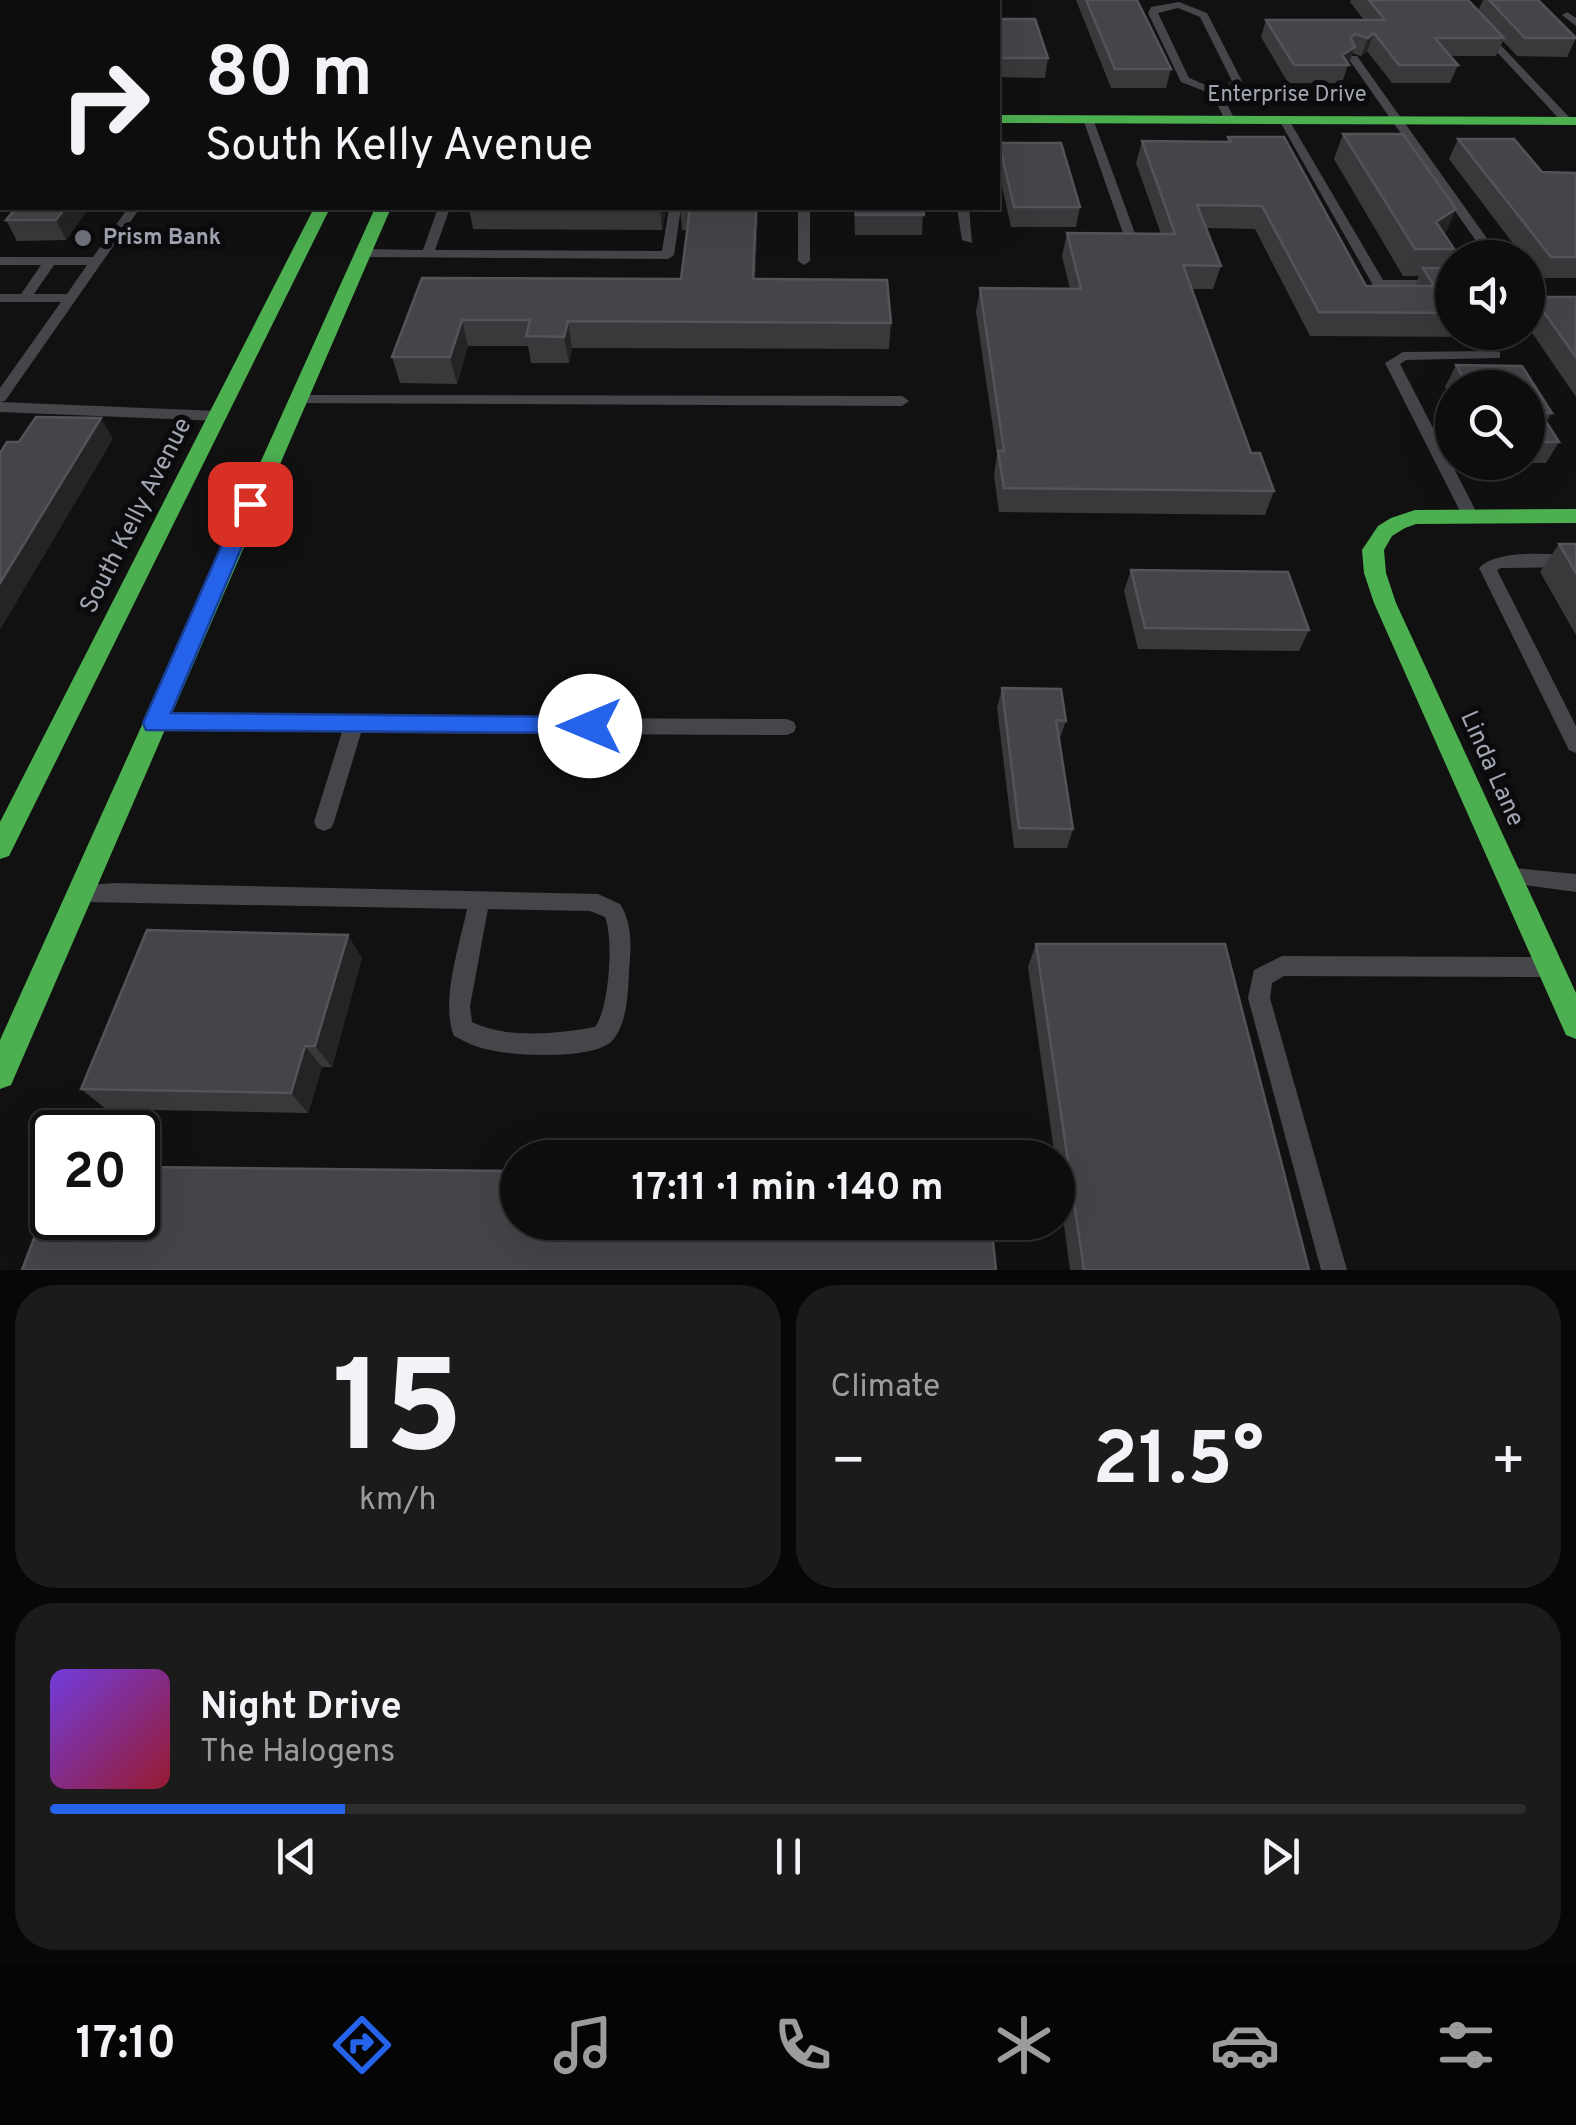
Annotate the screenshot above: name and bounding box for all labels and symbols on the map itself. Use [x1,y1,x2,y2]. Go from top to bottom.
street label: Enterprise Drive [1207,82,1367,109]
place label: Prism Bank [103,225,221,252]
marker: Prism Bank [72,227,94,249]
street label: South Kelly Avenue [74,413,200,619]
pin [208,462,293,547]
position arrow [538,674,642,778]
street label: Linda Lane [1451,706,1531,832]
speed limit sign: 20 [30,1110,160,1240]

